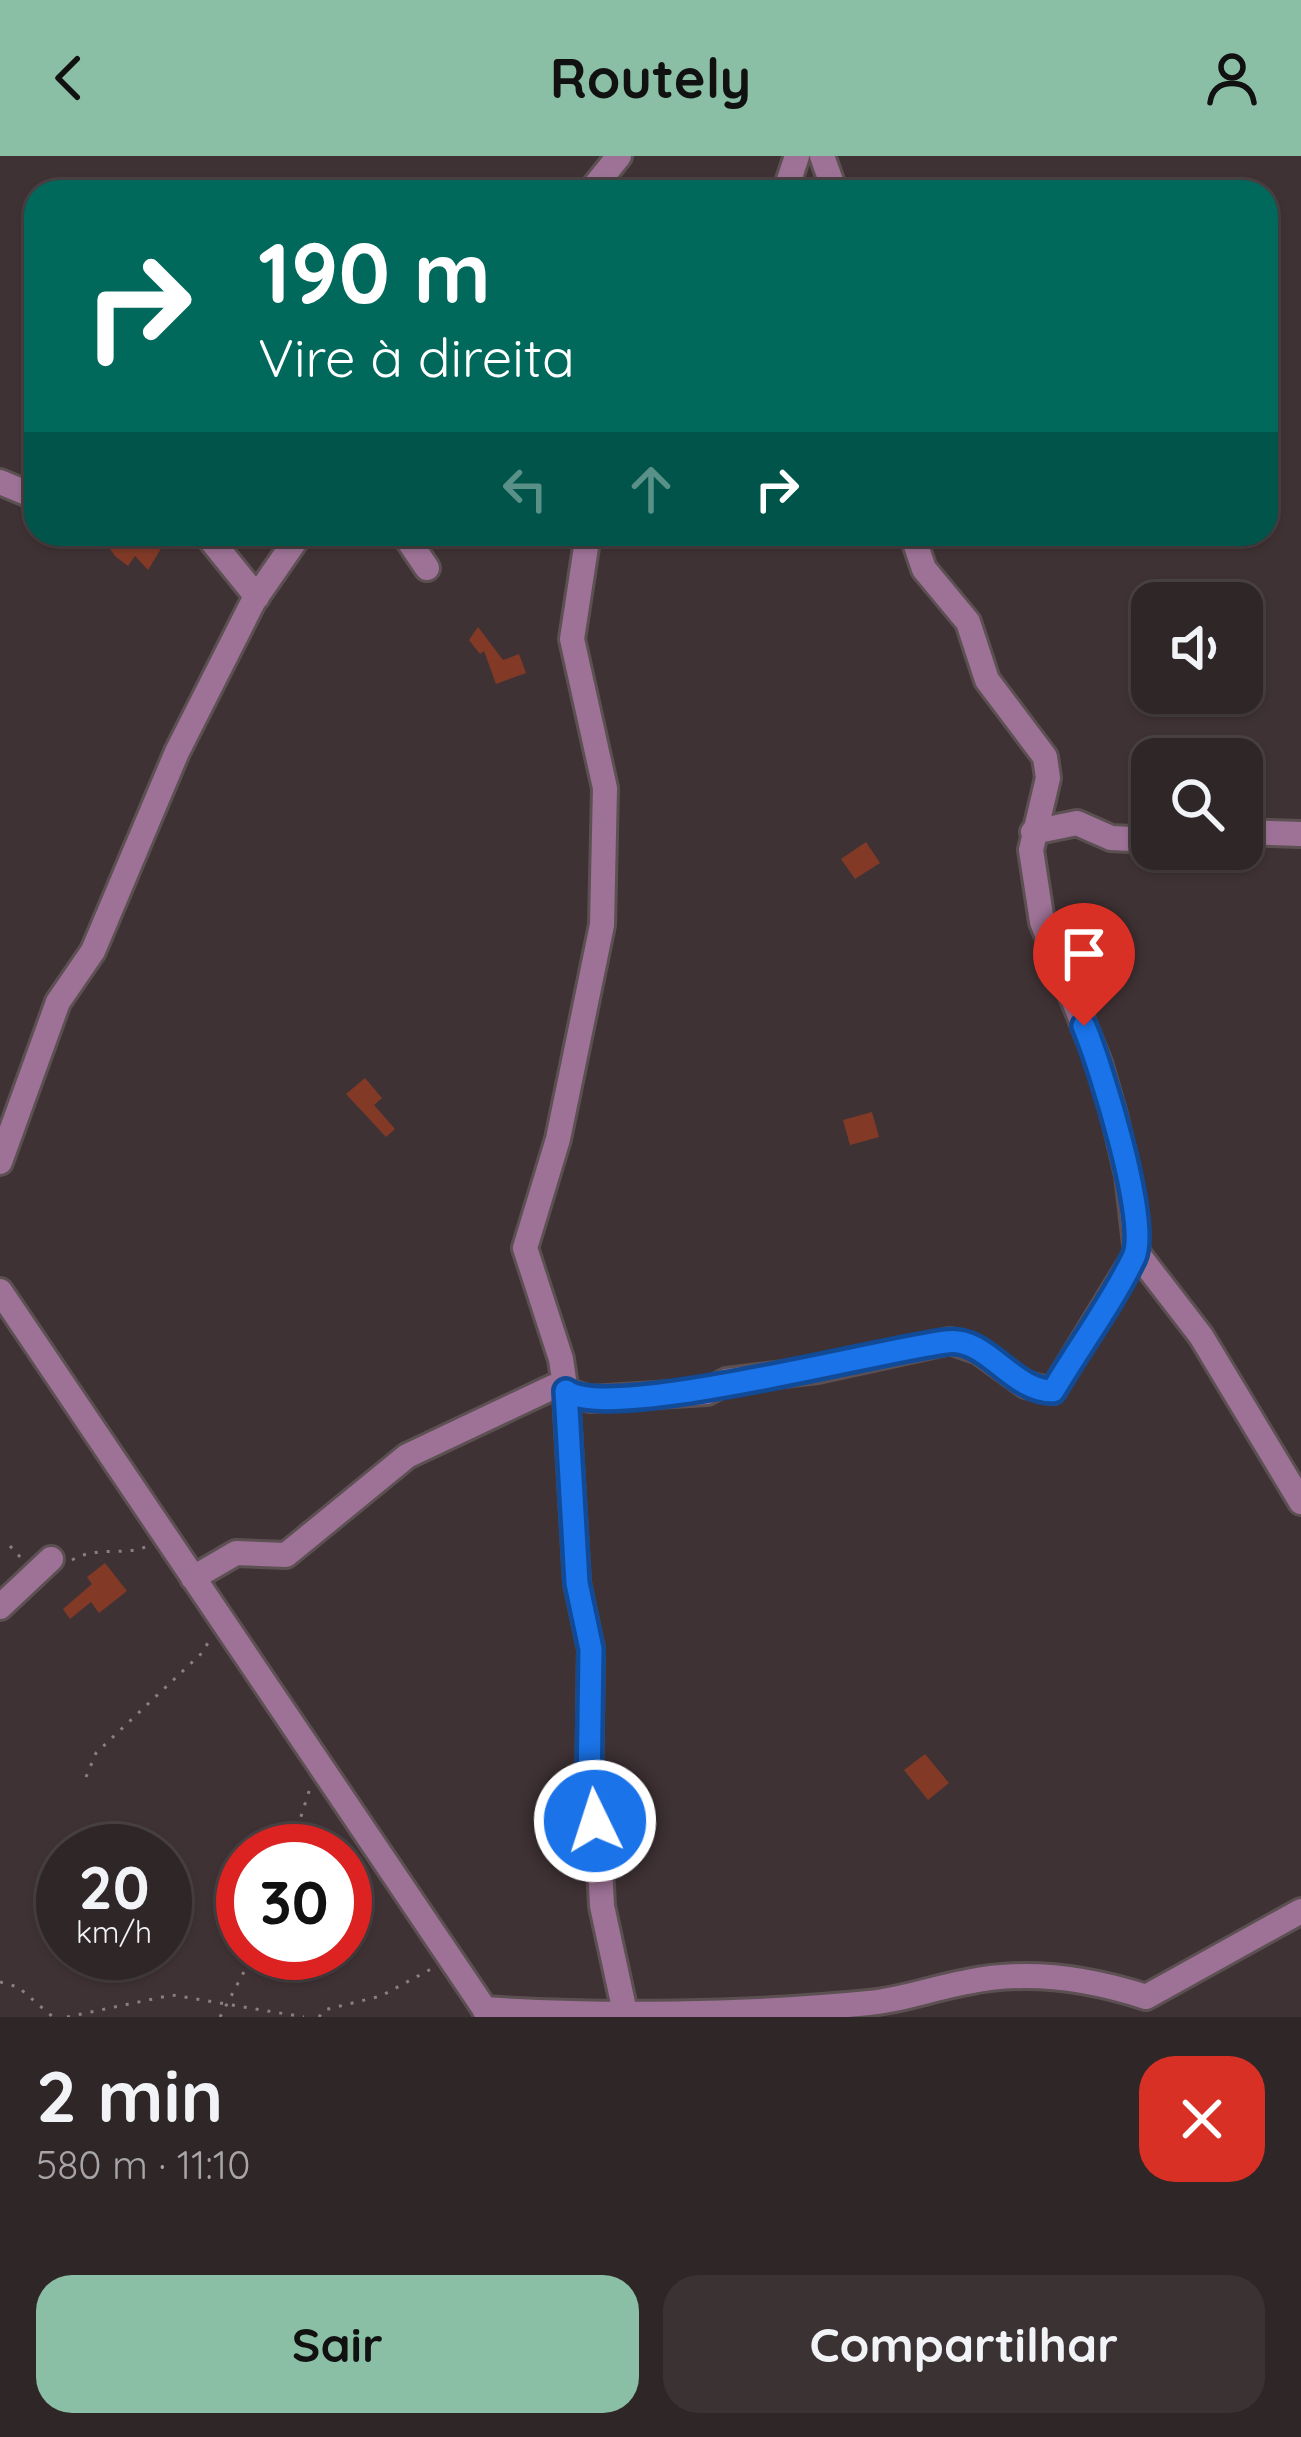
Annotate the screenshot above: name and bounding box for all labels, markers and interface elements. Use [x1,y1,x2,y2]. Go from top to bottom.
text: Routely [550,44,751,112]
icon: back [36,45,102,111]
icon: person [1199,45,1265,111]
text: 190 m [258,219,491,324]
icon: right [60,228,216,384]
text: Vire à direita [258,323,575,391]
icon: left [492,456,558,522]
icon: ahead [618,456,684,522]
icon: right [744,456,810,522]
map controls [1131,582,1263,870]
button: sound [1131,582,1263,714]
button: search [1131,738,1263,870]
pin [1033,903,1135,1026]
icon: arrive [1051,921,1117,987]
position arrow [532,1758,658,1884]
speed limit sign: 30 [216,1824,372,1980]
text: 20 [79,1849,149,1924]
text: km/h [76,1913,152,1951]
text: 2 min [36,2050,223,2140]
button: close [1139,2056,1265,2182]
text: 580 m · 11:10 [36,2140,250,2189]
button: Sair [36,2275,639,2413]
button: Compartilhar [663,2275,1265,2413]

